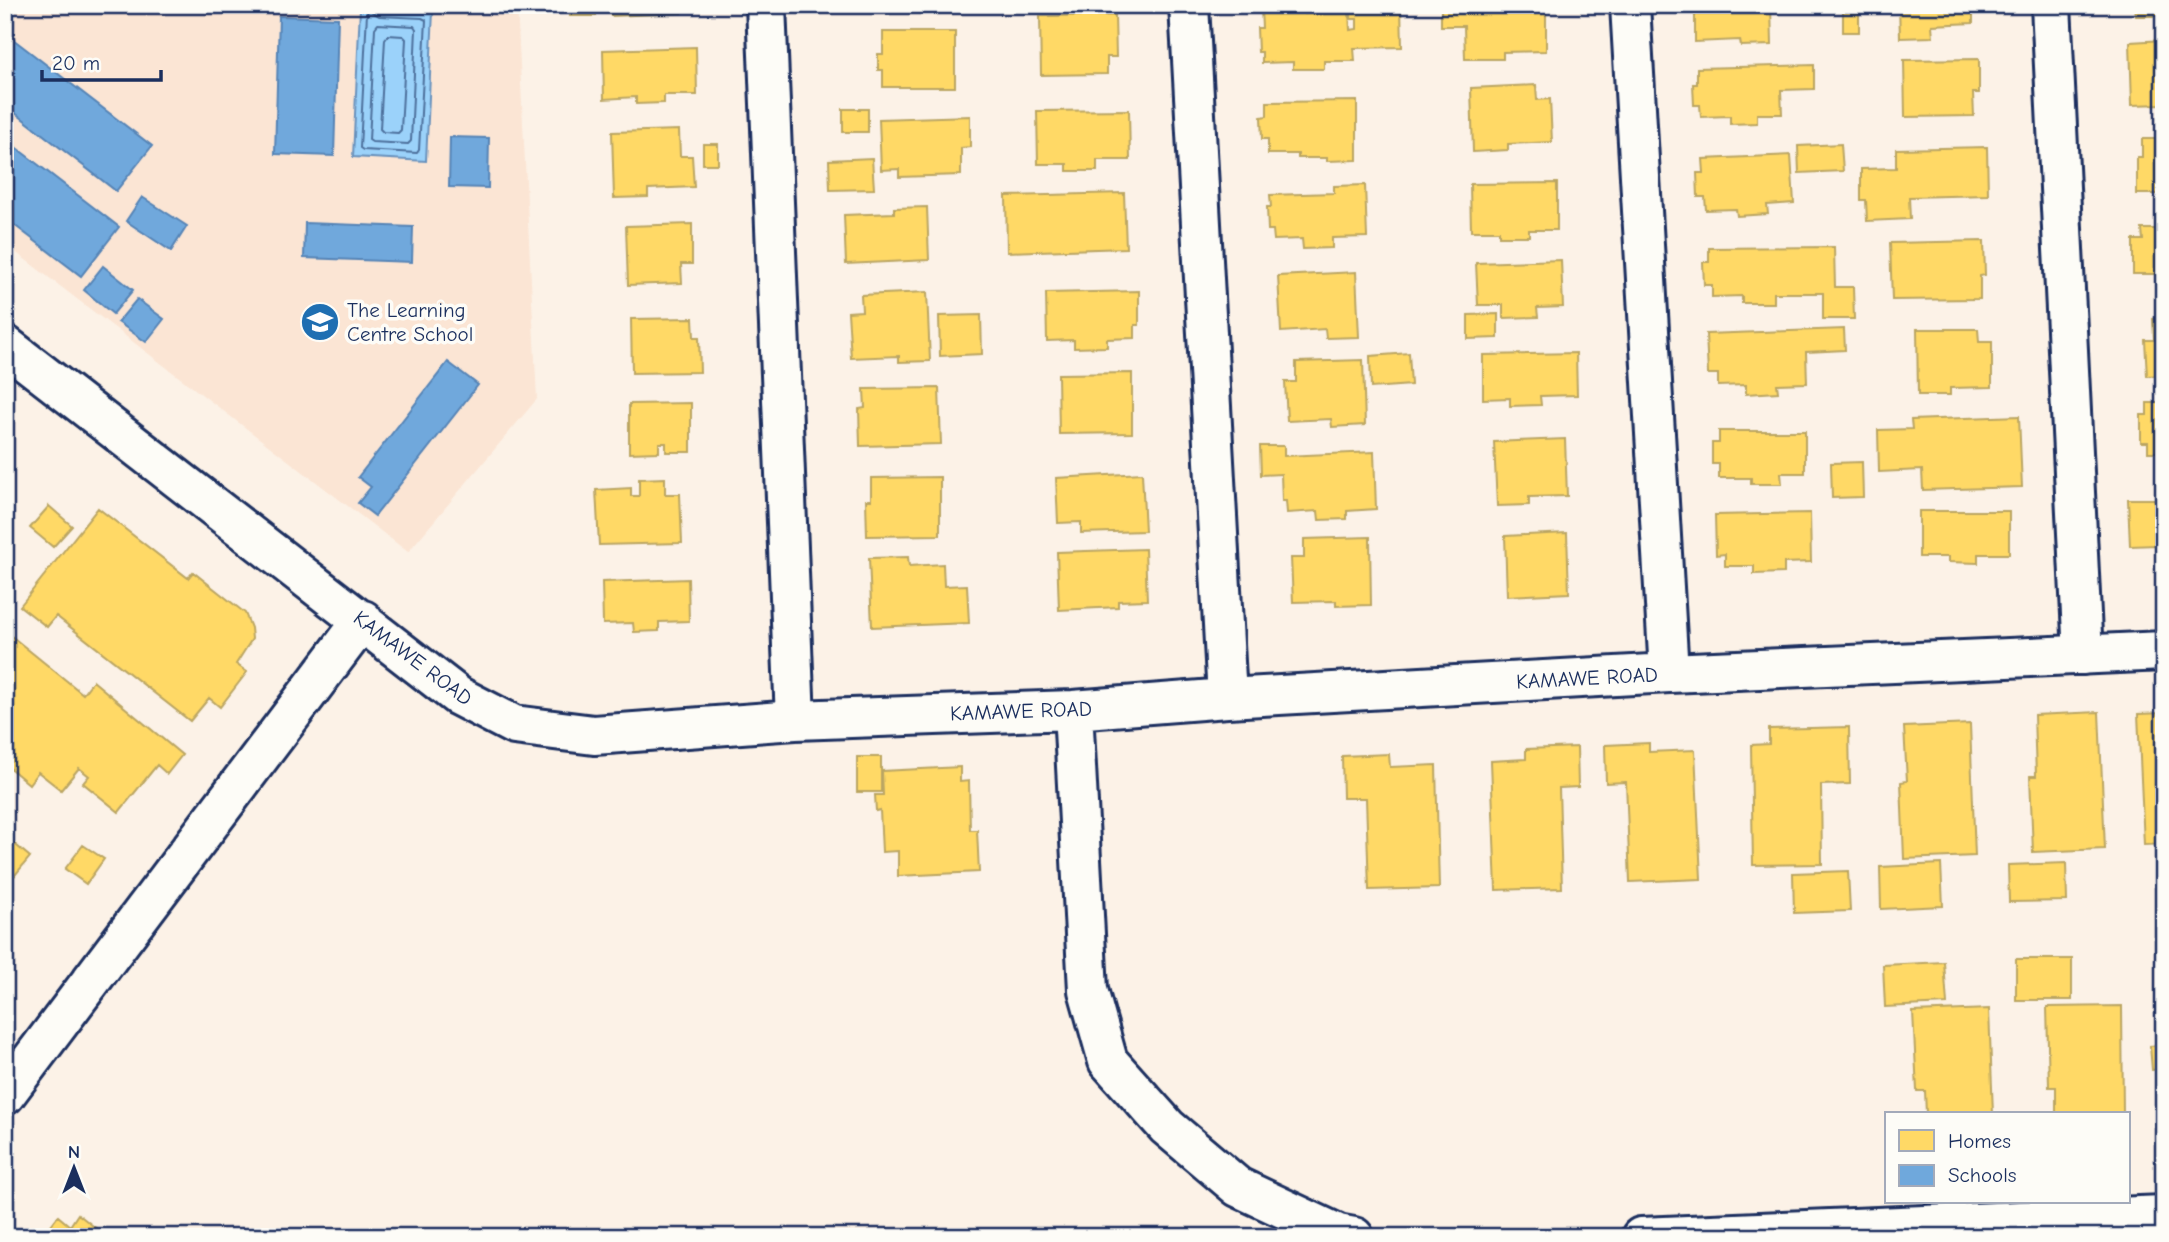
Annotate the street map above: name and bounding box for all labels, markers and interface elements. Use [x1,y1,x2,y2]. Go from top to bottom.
scale bar [42,38,161,82]
text: 20 m [52,51,100,75]
place label: The Learning Centre School [347,298,473,346]
school or university icon: The Learning Centre School [299,301,341,343]
street label: KAMAWE ROAD [349,606,477,710]
street label: KAMAWE ROAD [1515,662,1659,694]
street label: KAMAWE ROAD [950,697,1092,725]
legend [1885,1112,2130,1204]
text: Homes [1948,1129,2011,1153]
north arrow [38,1134,108,1204]
text: N [68,1141,80,1163]
text: Schools [1948,1163,2017,1187]

